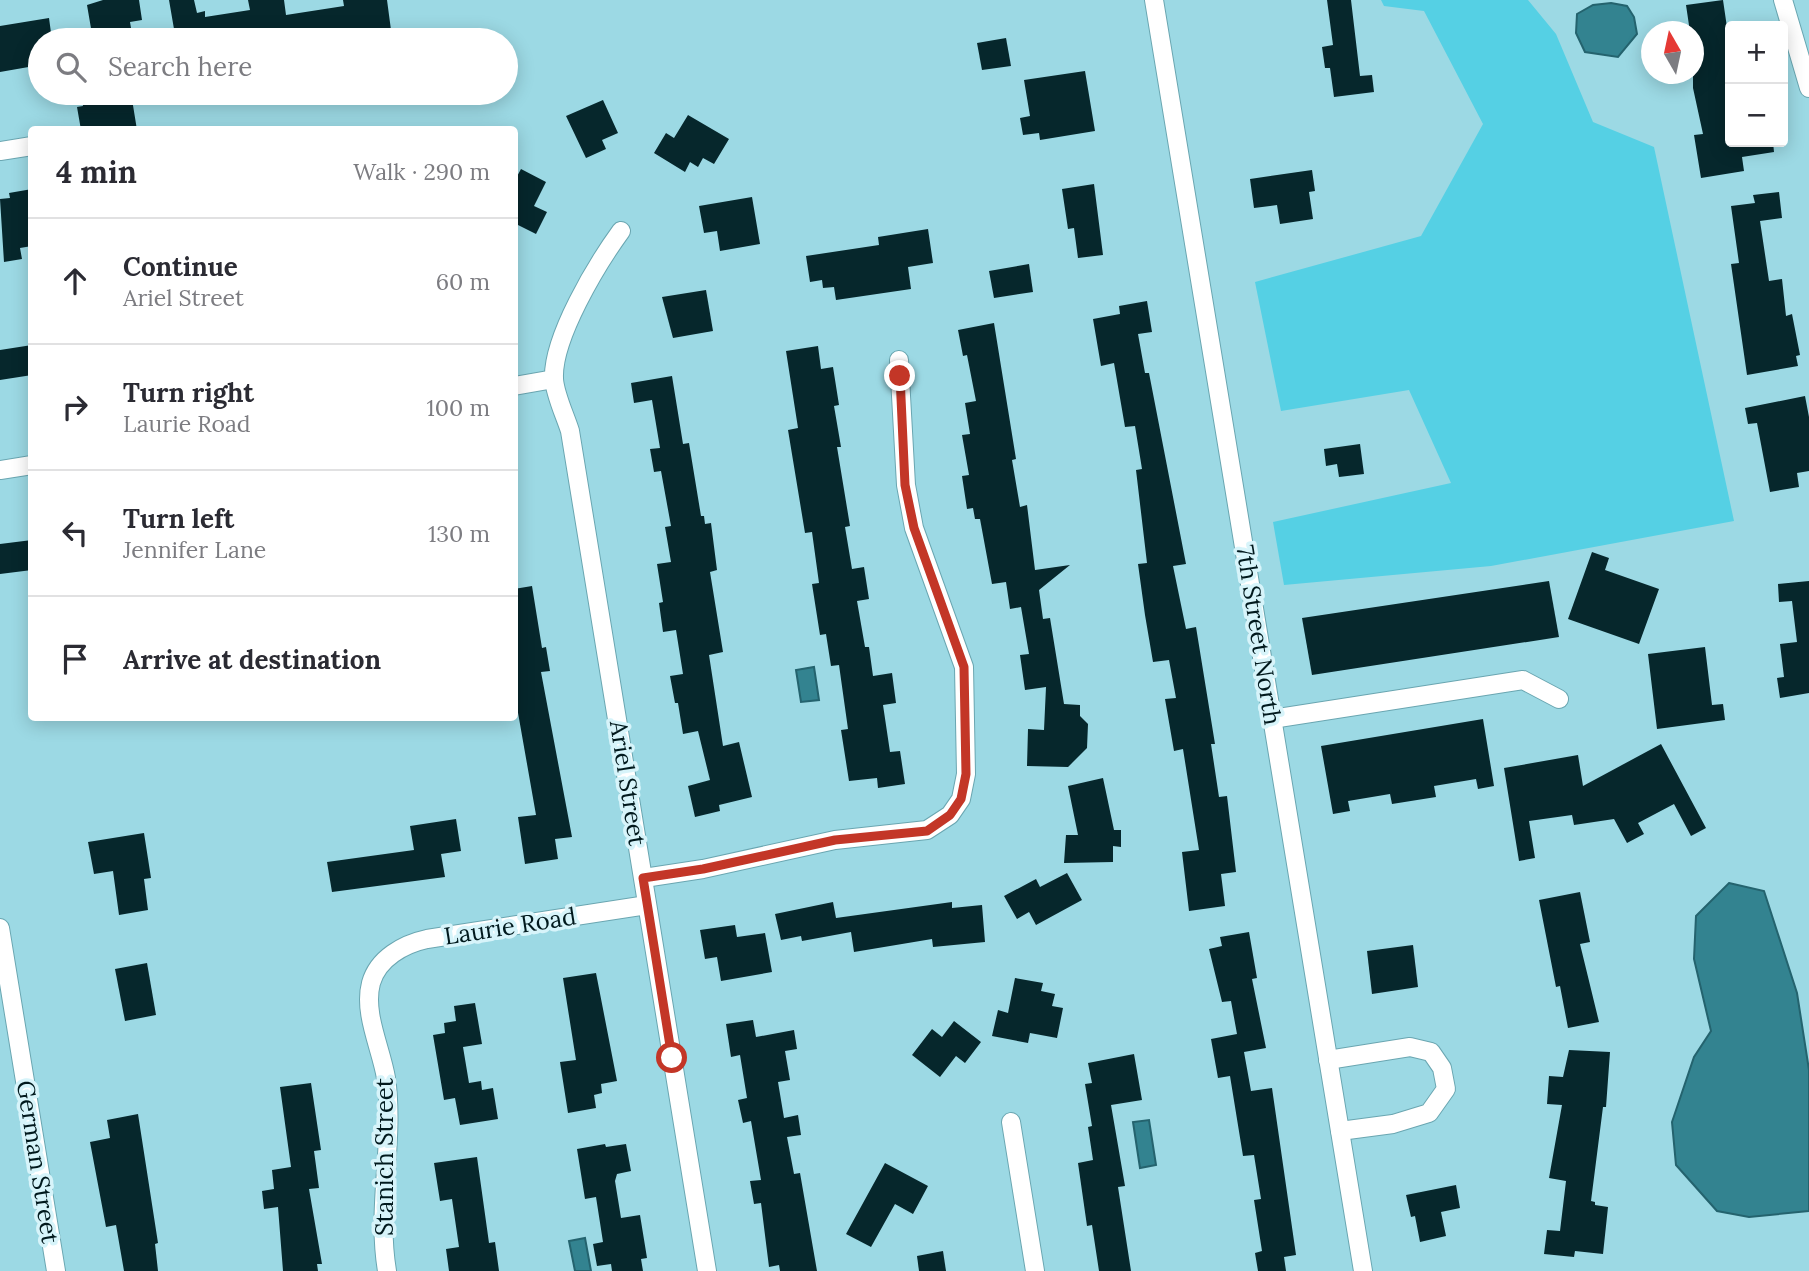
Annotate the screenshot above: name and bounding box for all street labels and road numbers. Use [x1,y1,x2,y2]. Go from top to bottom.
street label: 7th Street North [1229,543,1289,727]
street label: Ariel Street [603,717,653,848]
street label: Laurie Road [442,900,578,952]
street label: Stanich Street [369,1077,400,1236]
street label: German Street [10,1078,66,1246]

